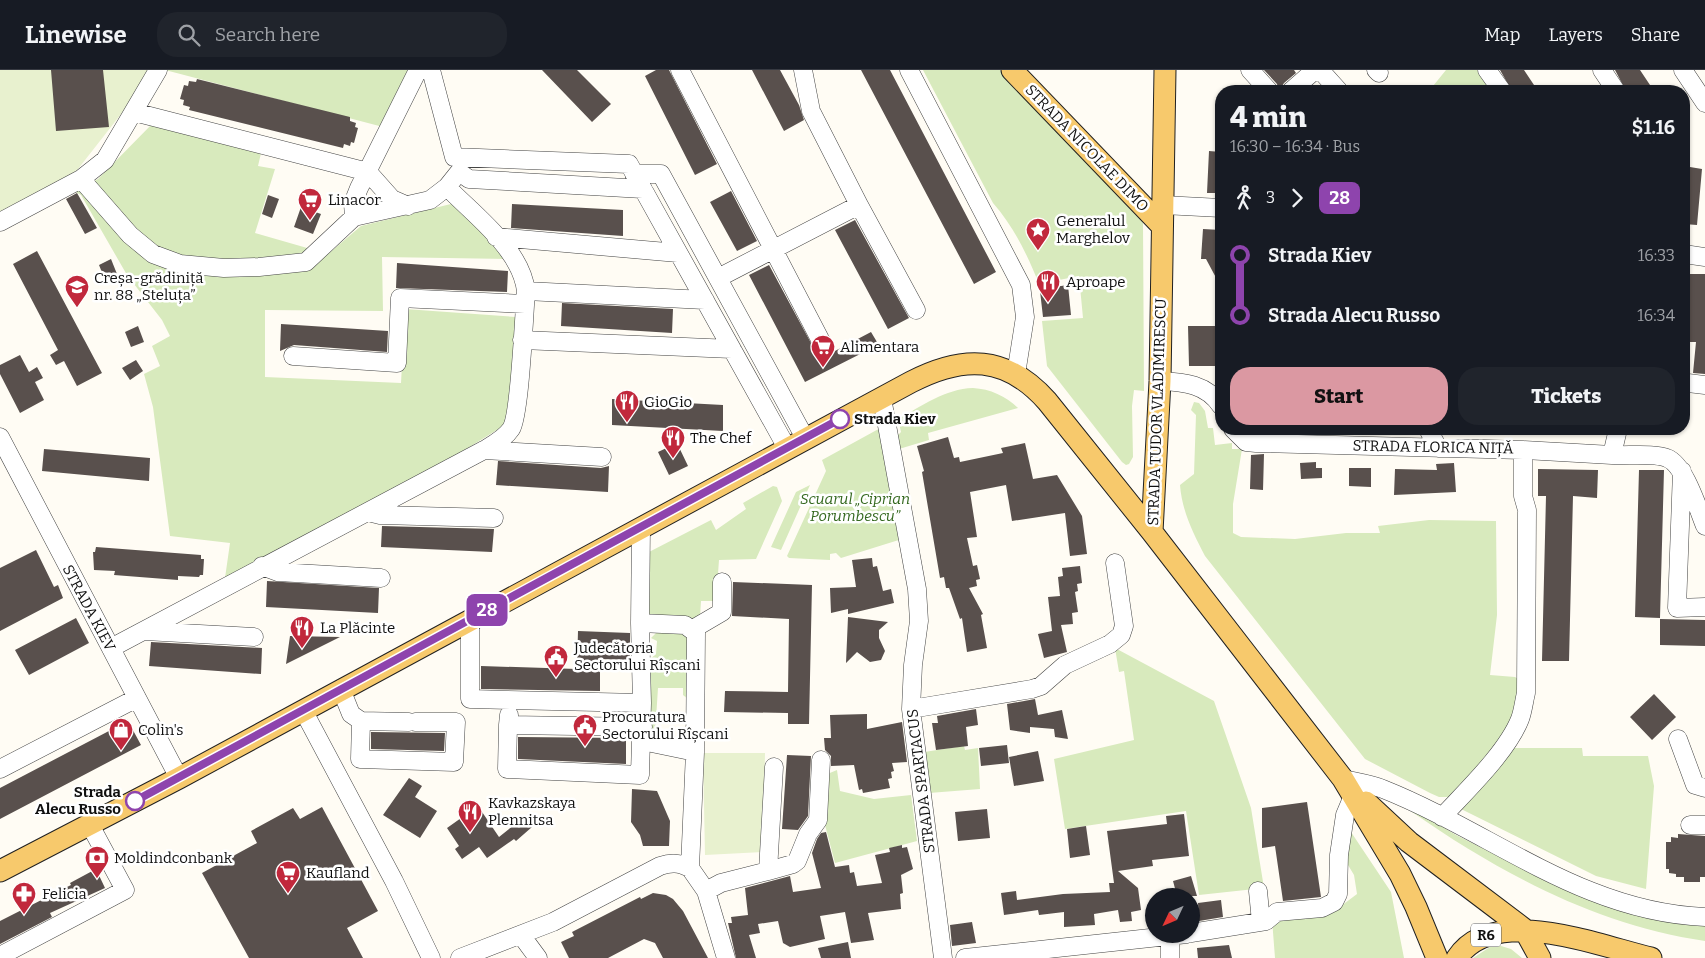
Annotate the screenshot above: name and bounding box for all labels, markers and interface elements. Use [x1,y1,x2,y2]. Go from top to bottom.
search box [157,12,507,57]
text: Linewise [25,21,127,49]
icon: search [175,21,203,49]
text: Search here [215,23,320,46]
text: Map [1484,24,1520,46]
text: Layers [1548,24,1603,46]
text: Share [1631,24,1680,46]
street label: STRADA NICOLAE DIMO [1022,81,1152,215]
text: 4 min [1230,101,1306,134]
text: $1.16 [1632,116,1675,139]
text: 16:30 – 16:34 · Bus [1230,137,1360,156]
icon: walk [1230,184,1258,212]
icon: forward [1283,184,1311,212]
supermarket icon: Linacor [297,187,323,221]
text: 28 [1329,187,1350,209]
text: 3 [1266,188,1275,207]
place label: Linacor [328,191,381,209]
place label: Generalul Marghelov [1056,212,1130,247]
place icon: Generalul Marghelov [1025,217,1051,251]
text: Strada Kiev [1268,244,1371,267]
text: 16:33 [1638,246,1675,265]
place label: Creșa-grădiniță nr. 88 „Steluța” [94,269,204,305]
restaurant icon: Aproape [1035,269,1061,303]
place label: Aproape [1066,273,1126,291]
school or university icon: Creșa-grădiniță nr. 88 „Steluța” [64,274,90,308]
street label: STRADA TUDOR VLADIMIRESCU [1144,298,1170,526]
text: Strada Alecu Russo [1268,304,1440,327]
text: 16:34 [1637,306,1675,325]
supermarket icon: Alimentara [810,334,836,368]
place label: Alimentara [840,338,919,356]
button: Start [1230,367,1448,425]
button: Tickets [1458,367,1675,425]
restaurant icon: GioGio [614,389,640,423]
place label: GioGio [644,393,692,411]
marker: Strada Kiev [830,409,850,429]
place label: Strada Kiev [854,410,936,428]
restaurant icon: The Chef [660,425,686,459]
place label: The Chef [690,429,753,447]
street label: STRADA FLORICA NIȚĂ [1352,437,1514,458]
park label: Scuarul „Ciprian Porumbescu” [800,490,910,525]
street label: STRADA KIEV [59,562,120,655]
line badge: 28 [464,594,510,626]
text: 28 [477,599,497,621]
restaurant icon: La Plăcinte [289,615,315,649]
place label: La Plăcinte [320,619,395,637]
place label: Judecătoria Sectorului Rîșcani [573,639,701,675]
public building icon: Judecătoria Sectorului Rîșcani [543,644,569,678]
place label: Procuratura Sectorului Rîșcani [602,708,729,744]
street label: STRADA SPARTACUS [903,708,939,854]
public building icon: Procuratura Sectorului Rîșcani [572,713,598,747]
shop icon: Colin's [108,717,134,751]
place label: Colin's [138,721,183,739]
place label: Strada Alecu Russo [35,783,122,818]
marker: Strada Alecu Russo [125,791,145,811]
place label: Kavkazskaya Plennitsa [488,794,576,829]
restaurant icon: Kavkazskaya Plennitsa [457,799,483,833]
bank icon: Moldindconbank [84,845,110,879]
place label: Moldindconbank [114,849,233,867]
supermarket icon: Kaufland [275,860,301,894]
place label: Kaufland [306,864,370,882]
pharmacy icon: Felicia [11,881,37,915]
place label: Felicia [42,885,87,903]
north arrow [1145,888,1200,942]
map controls [1145,888,1200,943]
road number: R6 [1471,924,1501,946]

